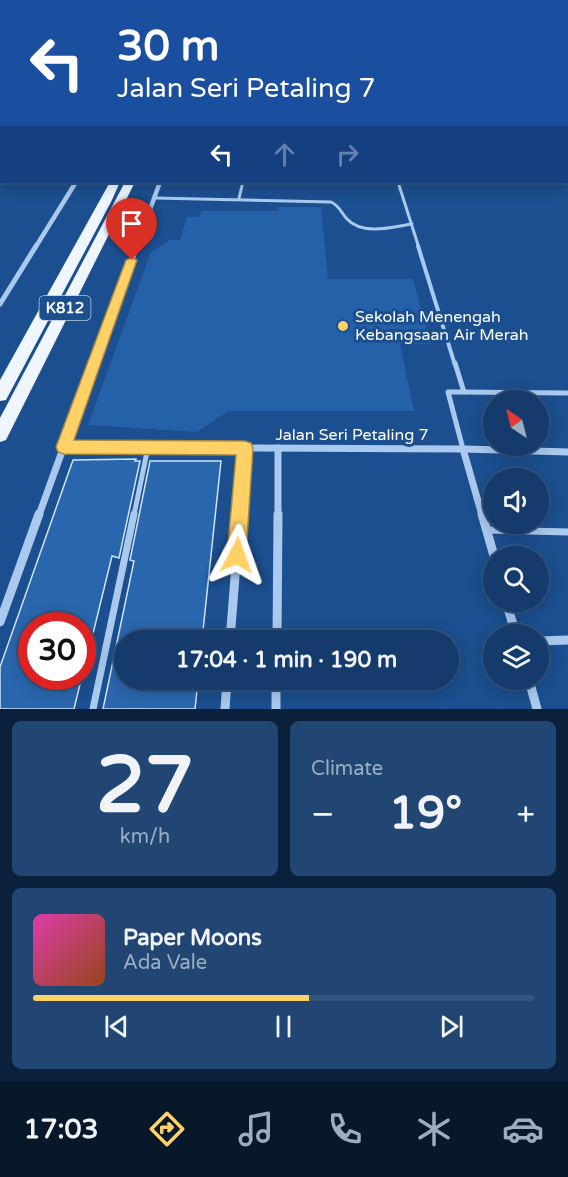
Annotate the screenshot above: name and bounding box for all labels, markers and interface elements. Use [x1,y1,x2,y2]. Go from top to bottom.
text: 30 m [117,21,219,72]
icon: left [18,24,96,102]
text: Jalan Seri Petaling 7 [117,72,376,105]
icon: left [205,138,238,171]
icon: ahead [268,138,301,171]
icon: right [331,138,364,171]
pin [106,198,157,260]
icon: arrive [115,207,148,240]
road number: K812 [40,296,90,320]
place label: Sekolah Menengah Kebangsaan Air Merah [355,307,529,345]
marker: Sekolah Menengah Kebangsaan Air Merah [336,319,350,333]
north arrow [483,390,549,456]
map controls [483,390,549,690]
street label: Jalan Seri Petaling 7 [275,425,429,445]
button: sound [483,468,549,534]
position arrow [205,523,269,587]
button: search [483,546,549,612]
speed limit sign: 30 [18,612,96,690]
button: layers [483,624,549,690]
text: 17:04 · 1 min · 190 m [176,647,397,673]
text: 27 [96,739,194,833]
text: Climate [311,757,383,781]
text: 19° [389,787,462,841]
text: − [311,795,335,834]
text: + [516,795,535,834]
text: km/h [120,825,170,849]
text: Paper Moons [123,925,262,951]
text: Ada Vale [123,951,207,975]
icon: previous [100,1010,133,1043]
icon: pause [267,1010,300,1043]
icon: next [435,1010,468,1043]
icon: directions [146,1108,188,1150]
icon: music [235,1108,277,1150]
icon: phone [324,1108,366,1150]
icon: climate [413,1108,455,1150]
icon: car [502,1108,544,1150]
text: 17:03 [24,1113,98,1146]

